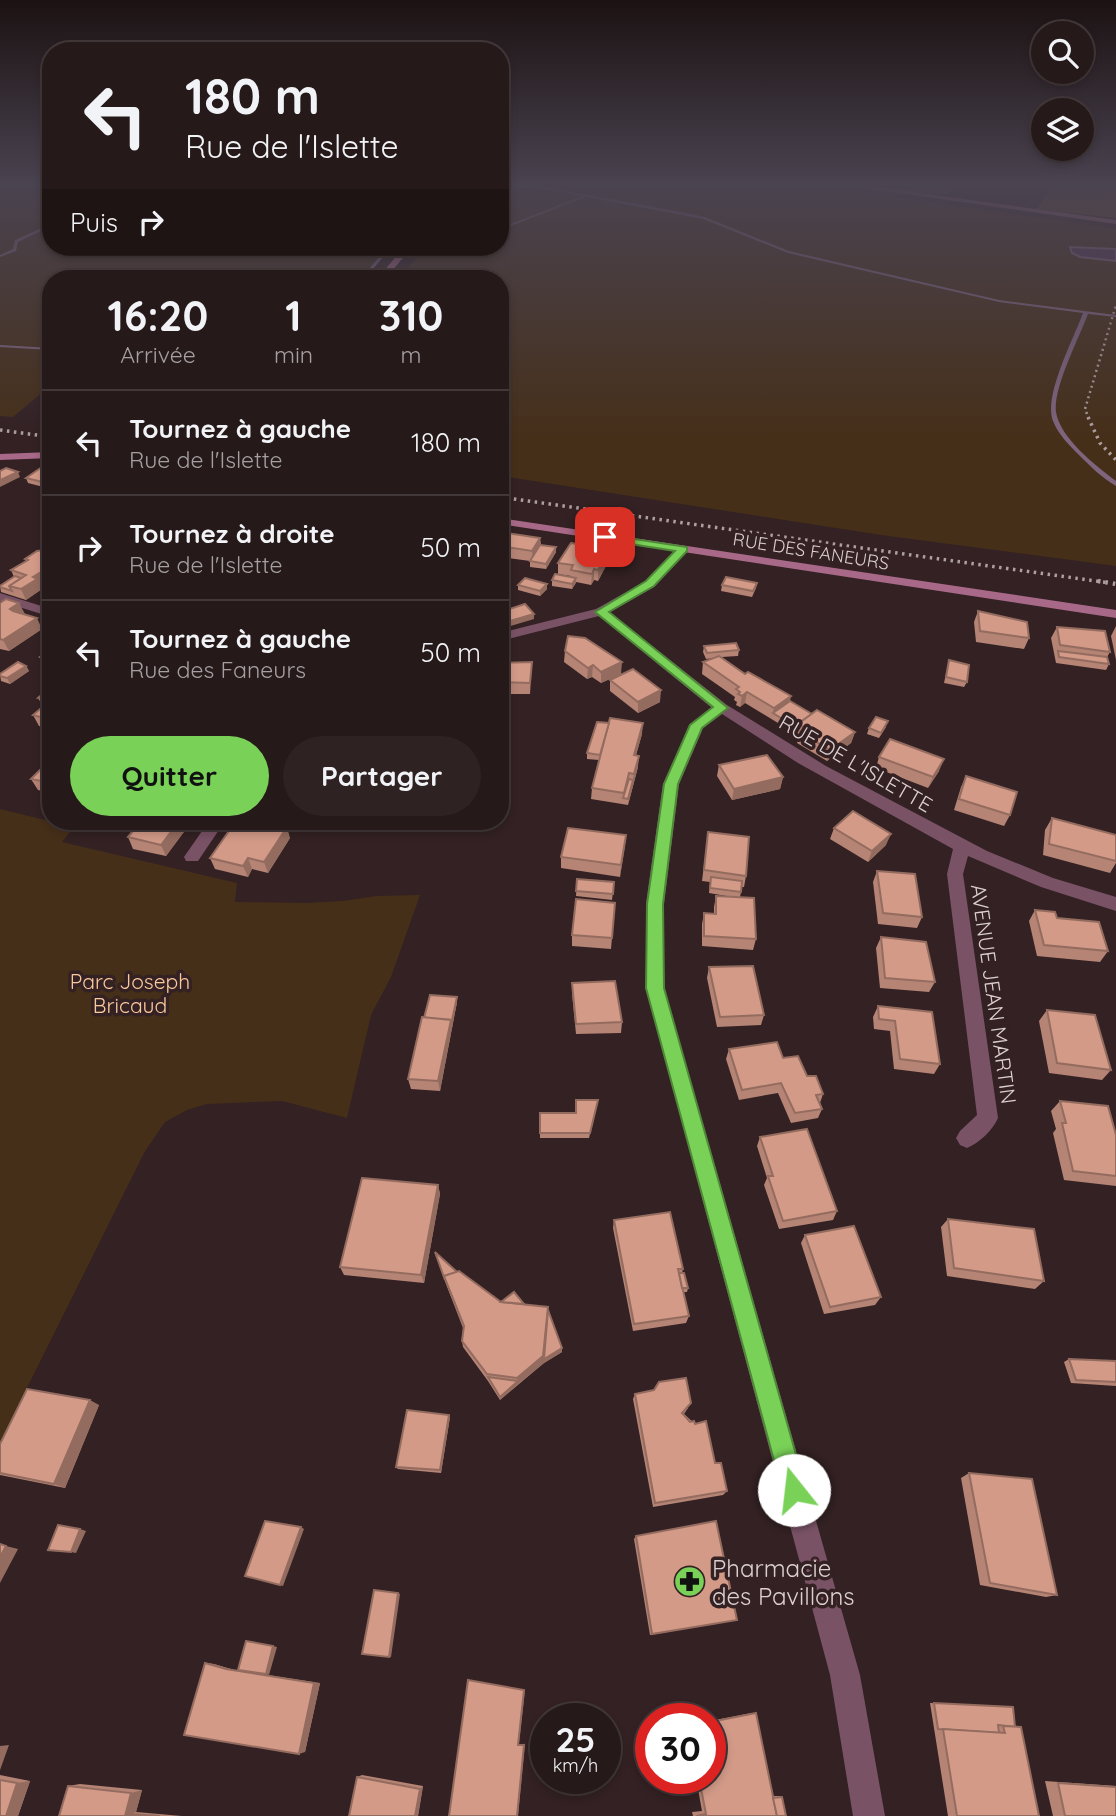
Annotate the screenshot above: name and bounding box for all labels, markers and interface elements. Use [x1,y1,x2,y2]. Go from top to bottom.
map controls [1031,21,1094,161]
button: search [1031,21,1094,84]
text: 180 m [185,65,320,126]
icon: left [70,70,161,161]
button: layers [1031,98,1094,161]
text: Rue de l'Islette [185,126,399,166]
icon: right [132,203,170,241]
text: Puis [70,206,118,239]
text: 16:20 [108,289,208,342]
text: 1 [285,289,302,342]
text: 310 [379,289,443,342]
text: Arrivée [120,340,196,369]
text: min [274,340,313,369]
text: m [401,340,422,369]
text: Tournez à gauche [129,412,351,445]
icon: left [70,424,108,462]
text: 180 m [411,426,481,459]
text: Rue de l'Islette [129,445,283,474]
pin [575,507,635,567]
text: Tournez à droite [129,517,334,550]
icon: arrive [586,518,624,556]
street label: RUE DES FANEURS [731,527,891,575]
icon: right [70,529,108,567]
text: 50 m [421,531,481,564]
text: Rue de l'Islette [129,550,283,579]
text: Tournez à gauche [129,622,351,655]
icon: left [70,634,108,672]
text: 50 m [421,636,481,669]
text: Rue des Faneurs [129,655,306,684]
street label: RUE DE L'ISLETTE [775,709,937,817]
button: Quitter [70,736,269,816]
button: Partager [283,736,481,816]
street label: AVENUE JEAN MARTIN [966,882,1022,1106]
park label: Parc Joseph Bricaud [70,968,190,1018]
position arrow [757,1453,831,1527]
place label: Pharmacie des Pavillons [712,1553,855,1611]
pharmacy icon: Pharmacie des Pavillons [672,1565,706,1599]
speed limit sign: 30 [635,1703,726,1794]
text: 25 [555,1717,596,1761]
text: km/h [553,1754,598,1777]

